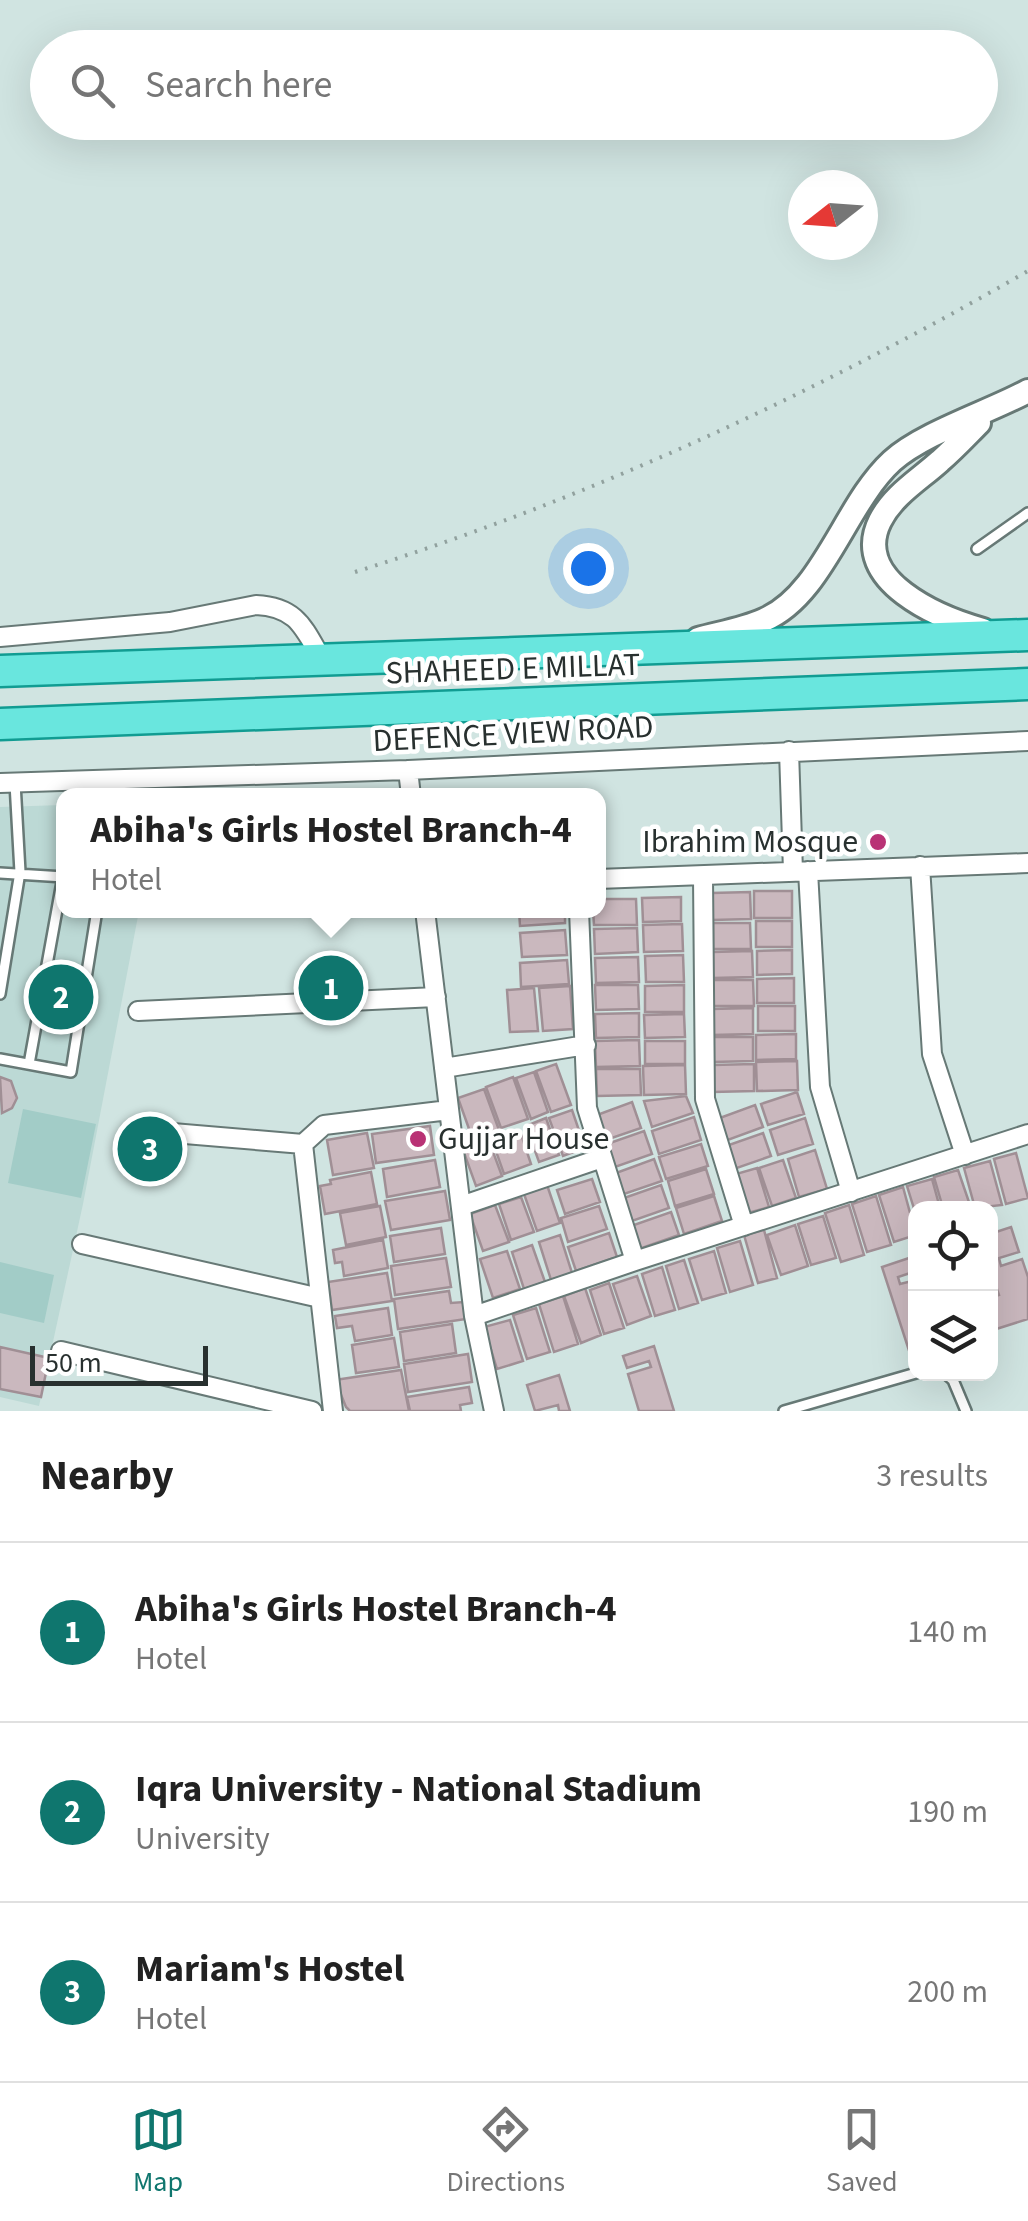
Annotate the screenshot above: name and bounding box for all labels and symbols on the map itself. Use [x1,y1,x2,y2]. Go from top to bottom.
north arrow [788,170,878,260]
your location [563,543,614,594]
street label: SHAHEED E MILLAT [385,642,641,696]
street label: DEFENCE VIEW ROAD [372,704,654,764]
place label: Ibrahim Mosque [642,819,858,865]
marker: Ibrahim Mosque [867,831,889,853]
pin: 1 [298,950,364,1026]
pin: 2 [28,960,94,1034]
pin: 3 [118,1112,182,1186]
place label: Gujjar House [438,1116,610,1162]
marker: Gujjar House [407,1128,429,1150]
scale bar [30,1341,208,1386]

